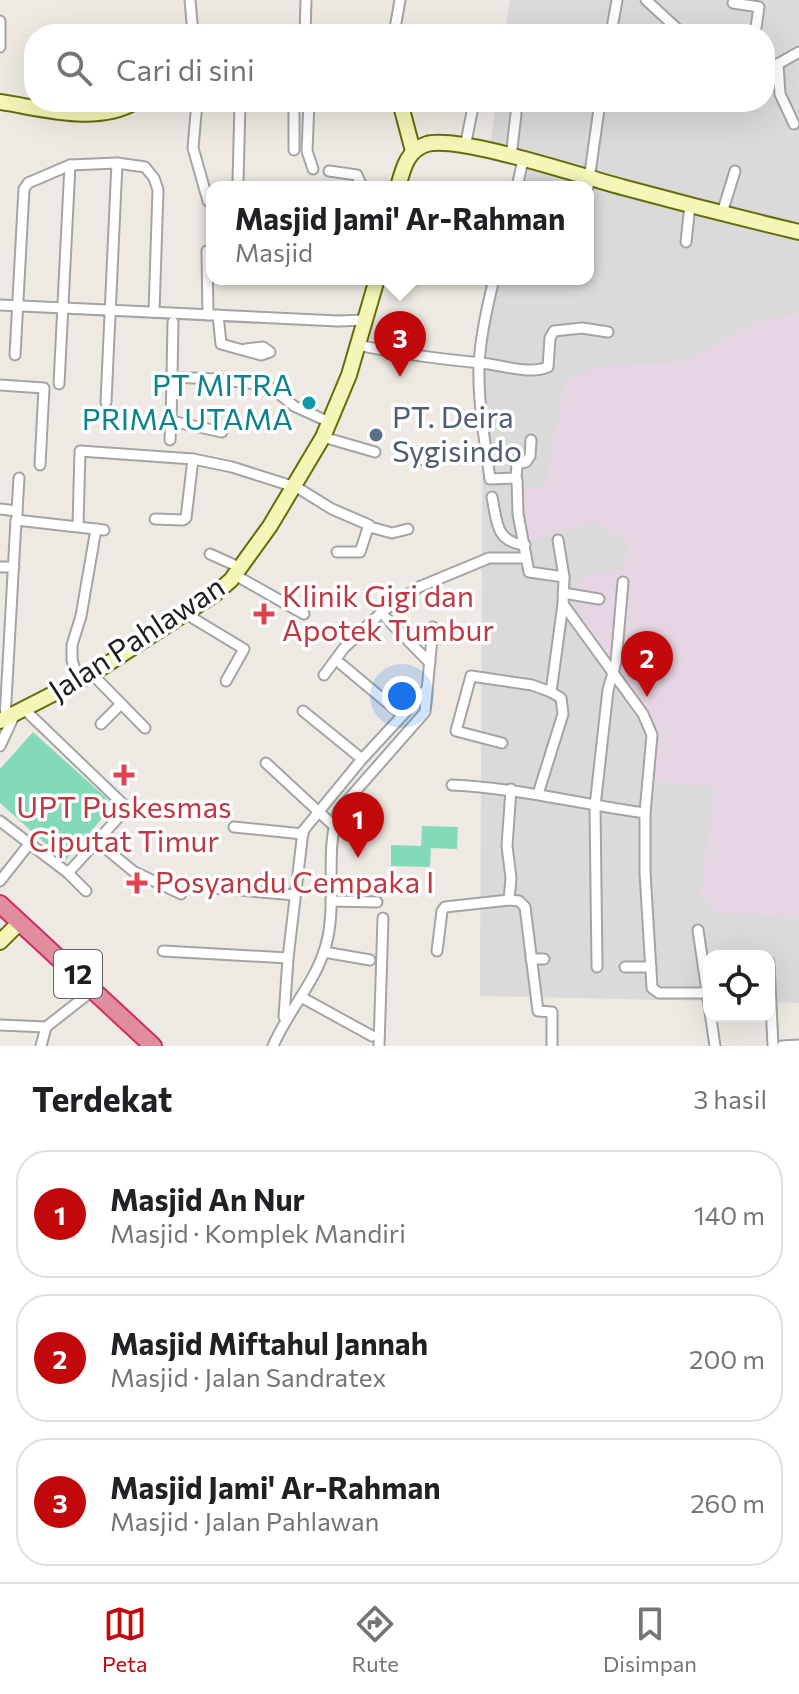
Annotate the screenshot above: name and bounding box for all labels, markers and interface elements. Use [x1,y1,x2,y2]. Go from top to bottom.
search box [24,24,775,112]
icon: search [52,46,96,90]
text: Cari di sini [116,50,255,87]
popup [206,181,594,285]
text: Masjid Jami' Ar-Rahman [235,199,565,236]
text: Masjid [235,236,313,267]
pin: 3 [374,311,426,377]
place label: PT MITRA PRIMA UTAMA [82,365,293,436]
marker: PT MITRA PRIMA UTAMA [300,394,318,412]
place label: PT. Deira Sygisindo [392,397,522,468]
marker: PT. Deira Sygisindo [367,426,385,444]
street label: Jalan Pahlawan [41,566,230,707]
place label: Klinik Gigi dan Apotek Tumbur [282,576,494,647]
marker: Klinik Gigi dan Apotek Tumbur [253,603,275,625]
pin: 2 [621,631,673,697]
your location [382,676,422,716]
marker: UPT Puskesmas Ciputat Timur [113,764,135,786]
place label: UPT Puskesmas Ciputat Timur [16,787,232,858]
pin: 1 [332,792,384,858]
place label: Posyandu Cempaka I [155,862,434,899]
marker: Posyandu Cempaka I [126,872,148,894]
road number: 12 [54,950,102,998]
map controls [703,950,775,1022]
button: locate [703,950,775,1022]
text: Terdekat [32,1077,173,1119]
text: 3 hasil [694,1083,767,1114]
text: Masjid An Nur [110,1180,305,1217]
text: 1 [54,1199,66,1230]
text: 140 m [694,1199,765,1230]
text: Masjid · Komplek Mandiri [110,1217,406,1248]
text: Masjid Miftahul Jannah [110,1324,428,1361]
text: 2 [53,1343,67,1374]
text: 200 m [689,1343,765,1374]
text: Masjid · Jalan Sandratex [110,1361,386,1392]
text: Masjid Jami' Ar-Rahman [110,1468,441,1505]
text: 3 [52,1487,68,1518]
text: 260 m [690,1487,765,1518]
text: Masjid · Jalan Pahlawan [110,1505,380,1536]
tab: Peta [102,1602,147,1677]
tab: Rute [352,1602,399,1677]
tab: Disimpan [603,1602,697,1677]

